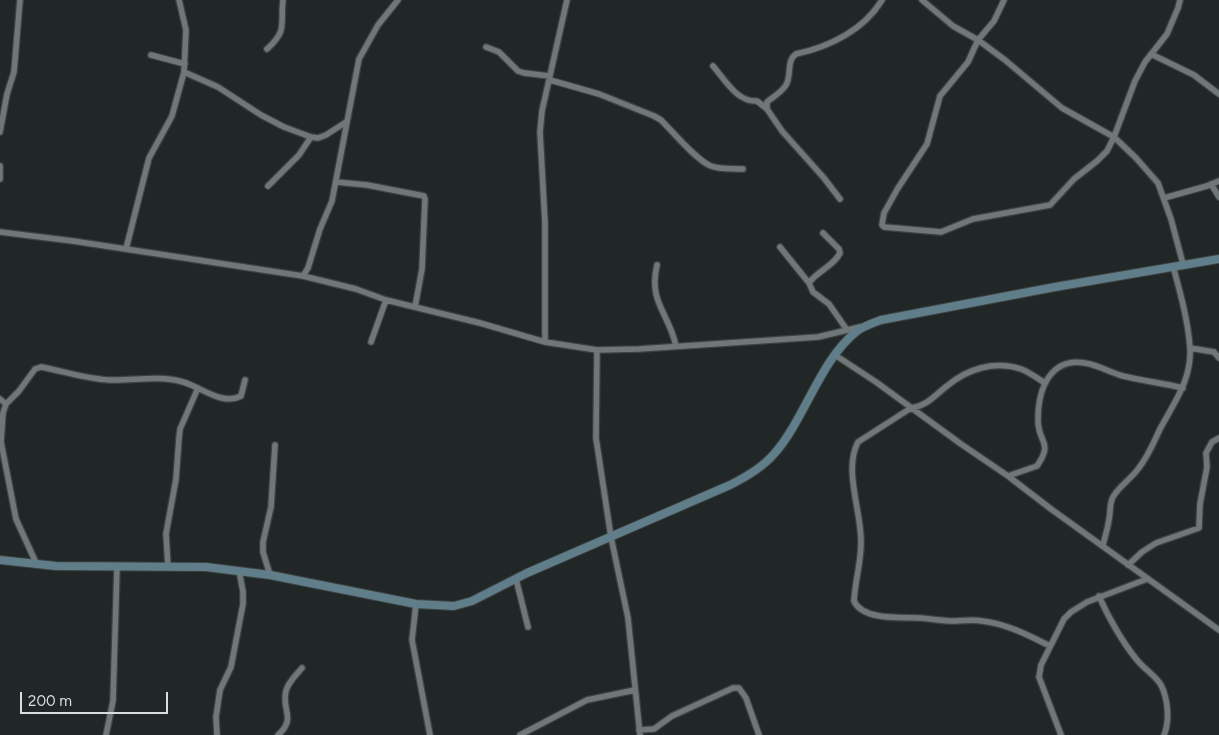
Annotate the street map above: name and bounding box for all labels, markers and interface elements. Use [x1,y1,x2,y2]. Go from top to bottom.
scale bar [22,682,170,714]
text: 200 m [28,692,72,710]

